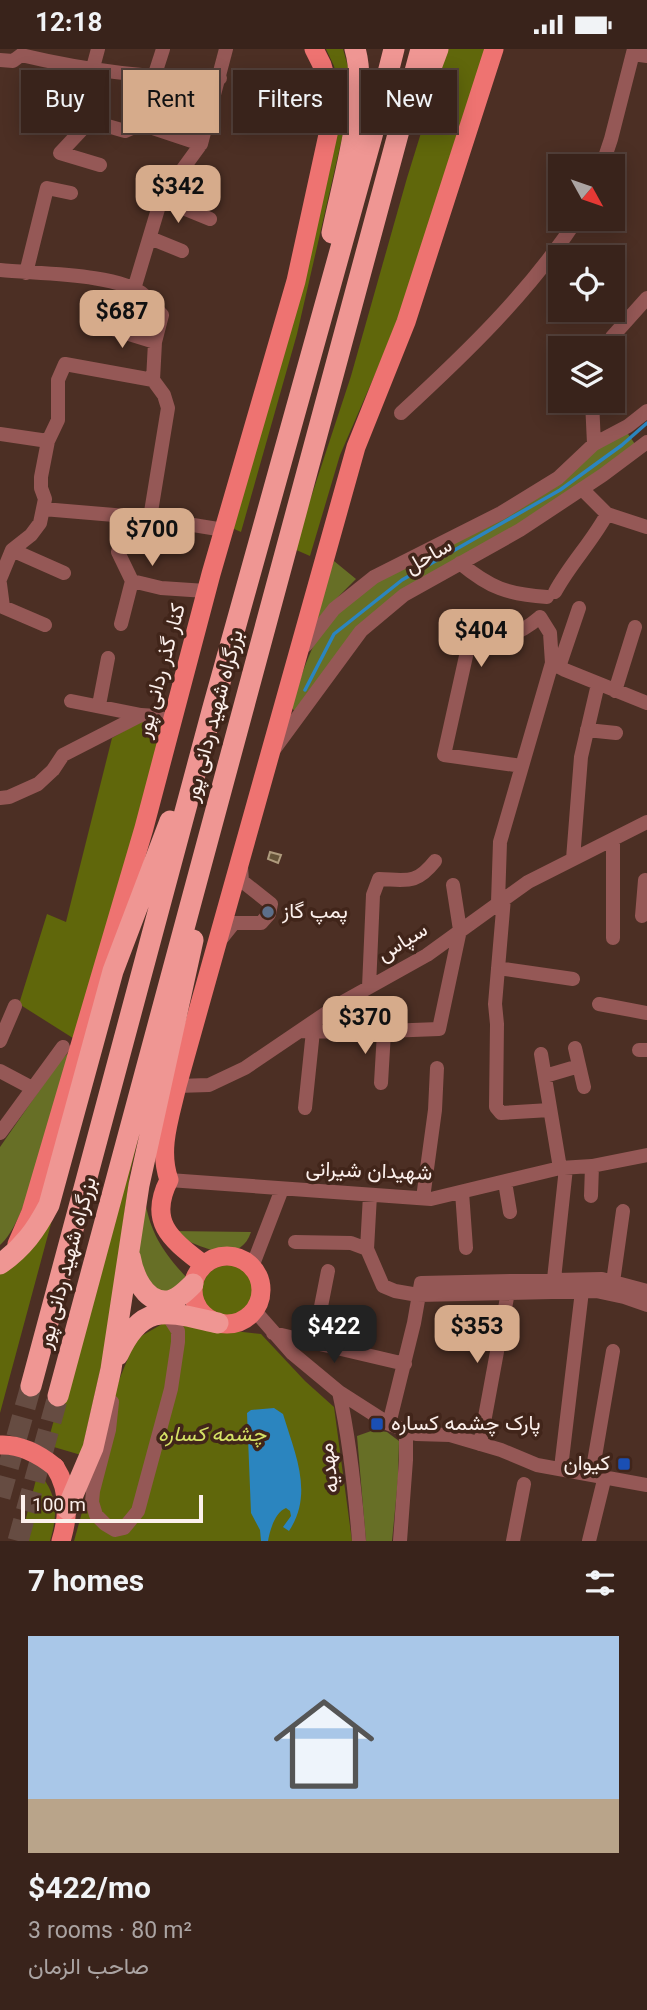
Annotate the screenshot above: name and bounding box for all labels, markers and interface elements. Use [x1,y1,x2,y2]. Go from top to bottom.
text: 12:18 [35,4,102,45]
chip: Buy [21,70,109,133]
chip: Rent [123,70,219,133]
chip: Filters [233,70,347,133]
chip: New [361,70,457,133]
north arrow [548,154,625,231]
map controls [548,154,625,413]
pin: $342 [137,165,219,225]
text: $342 [152,170,204,206]
button: locate [548,245,625,322]
pin: $687 [81,291,163,350]
text: $687 [96,295,148,331]
button: layers [548,336,625,413]
pin: $700 [111,509,193,568]
text: $700 [126,513,178,549]
street label: ساحل [399,530,459,584]
street label: کنار گذر ردانی پور [128,600,196,743]
pin: $404 [440,609,522,669]
text: $404 [455,614,507,650]
street label: بزرگراه شهید ردانی پور [176,626,254,807]
place label: پمپ گاز [281,896,348,929]
marker: پمپ گاز [260,904,276,920]
street label: سپاس [371,915,435,971]
pin: $370 [324,997,406,1056]
text: $370 [339,1001,391,1037]
street label: شهیدان شیرانی [305,1153,433,1191]
street label: بزرگراه شهید ردانی پور [29,1173,107,1354]
pin: $422 [293,1305,375,1365]
pin: $353 [436,1305,518,1365]
text: $422 [308,1310,360,1346]
text: $353 [451,1310,503,1346]
place label: پارک چشمه کساره [391,1408,541,1441]
marker: پارک چشمه کساره [369,1416,385,1432]
park label: چشمه کساره [158,1419,267,1452]
street label: مهدیه [311,1441,349,1495]
place label: کیوان [563,1448,610,1481]
marker: کیوان [616,1456,632,1472]
scale bar [21,1492,203,1524]
text: 100 m [32,1492,86,1521]
text: 7 homes [28,1560,144,1607]
icon: filters [581,1564,619,1602]
icon: home [261,1681,387,1807]
text: $422/mo [28,1867,151,1914]
text: 3 rooms · 80 m² [28,1914,192,1950]
text: صاحب الزمان [28,1950,149,1986]

